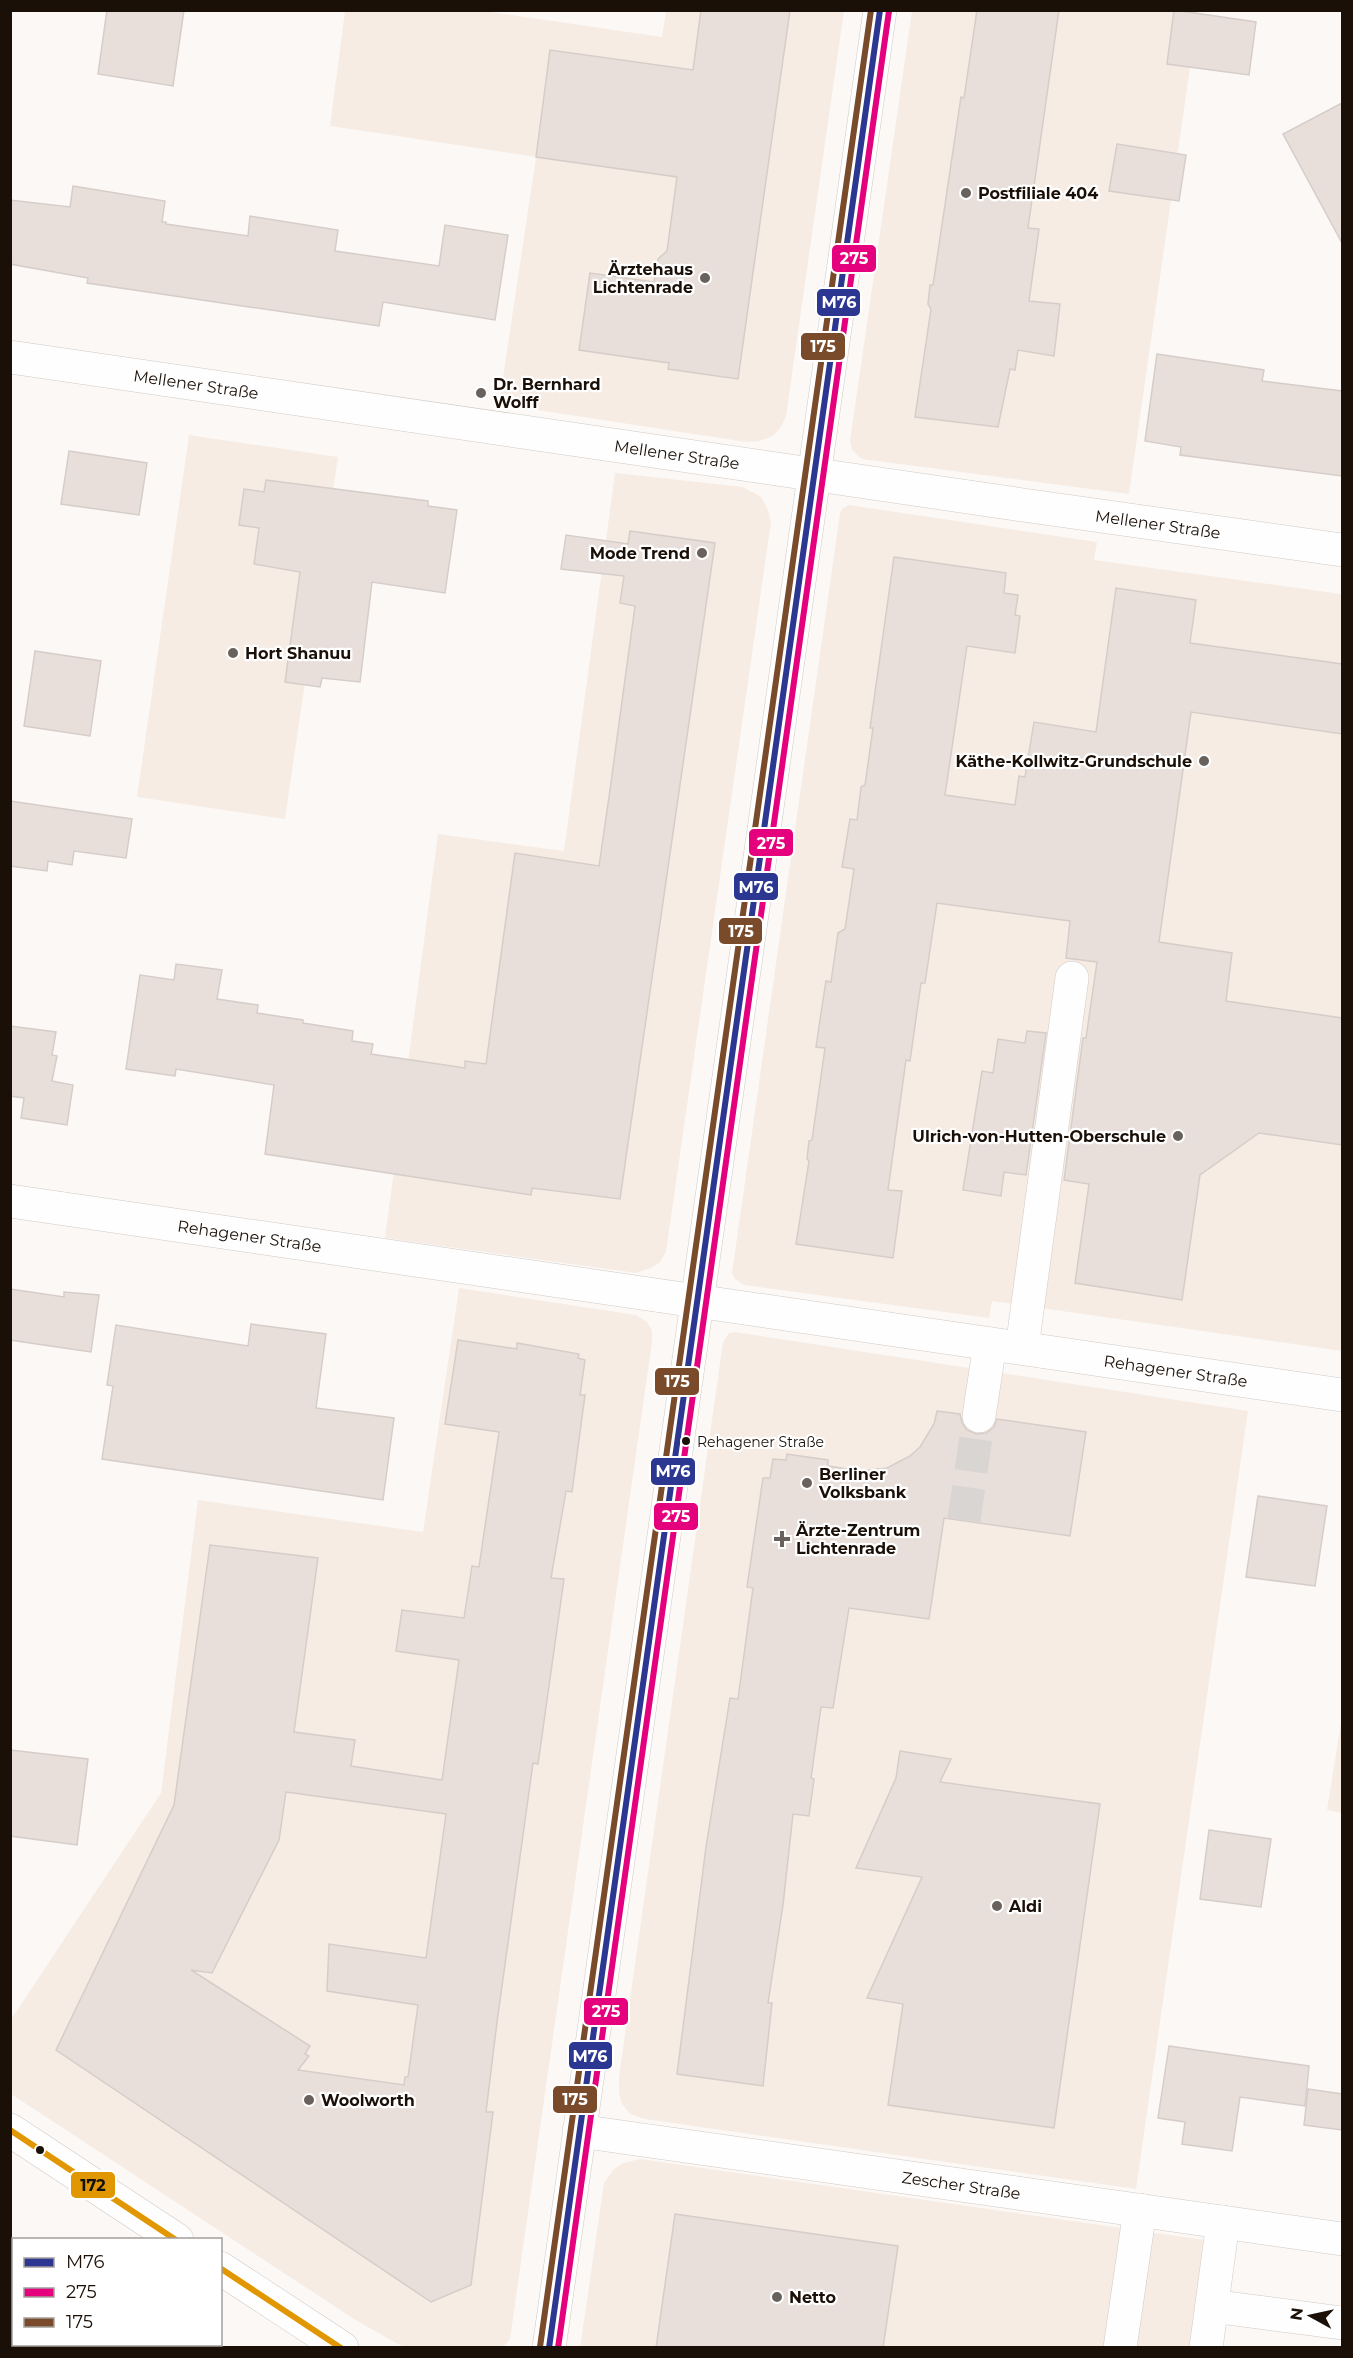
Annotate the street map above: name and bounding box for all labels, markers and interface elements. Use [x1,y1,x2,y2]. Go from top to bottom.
place label: Postfiliale 404 [978,184,1098,203]
marker: Postfiliale 404 [959,186,973,200]
line badge: 275 [831,244,877,273]
text: 275 [840,249,869,268]
place label: Ärztehaus Lichtenrade [593,260,694,297]
marker: Ärztehaus Lichtenrade [698,271,712,285]
line badge: M76 [816,288,861,317]
text: M76 [821,293,857,312]
line badge: 175 [800,332,846,361]
text: 175 [810,337,836,356]
street label: Mellener Straße [132,366,260,403]
place label: Dr. Bernhard Wolff [493,375,601,412]
marker: Dr. Bernhard Wolff [474,386,488,400]
street label: Mellener Straße [613,436,741,473]
street label: Mellener Straße [1094,506,1222,543]
place label: Mode Trend [590,544,690,563]
marker: Mode Trend [695,546,709,560]
place label: Hort Shanuu [245,644,351,663]
marker: Hort Shanuu [226,646,240,660]
place label: Käthe-Kollwitz-Grundschule [956,752,1192,771]
marker: Käthe-Kollwitz-Grundschule [1197,754,1211,768]
line badge: 275 [748,828,794,857]
text: 275 [757,834,786,853]
line badge: M76 [733,872,779,901]
text: M76 [738,878,774,897]
line badge: 175 [718,917,763,945]
text: 175 [728,922,754,941]
place label: Ulrich-von-Hutten-Oberschule [912,1127,1166,1146]
marker: Ulrich-von-Hutten-Oberschule [1171,1129,1185,1143]
street label: Rehagener Straße [176,1217,323,1256]
street label: Rehagener Straße [1102,1351,1249,1391]
line badge: 175 [654,1367,700,1396]
text: 175 [664,1372,690,1391]
place label: Rehagener Straße [697,1433,824,1451]
marker: Rehagener Straße [680,1435,692,1447]
line badge: M76 [650,1457,696,1486]
text: M76 [655,1462,691,1481]
place label: Berliner Volksbank [818,1465,907,1502]
marker: Berliner Volksbank [800,1476,814,1490]
line badge: 275 [653,1502,699,1531]
text: 275 [662,1507,691,1526]
place label: Ärzte-Zentrum Lichtenrade [795,1521,920,1558]
marker: Ärzte-Zentrum Lichtenrade [773,1530,791,1548]
place label: Aldi [1008,1897,1042,1916]
marker: Aldi [990,1899,1004,1913]
line badge: 275 [583,1997,629,2026]
text: 275 [592,2002,621,2021]
line badge: M76 [568,2041,613,2070]
text: M76 [572,2047,608,2066]
line badge: 175 [552,2085,598,2114]
text: 175 [562,2090,588,2109]
place label: Woolworth [321,2091,415,2110]
marker: Woolworth [302,2093,316,2107]
unlabelled marker [34,2144,46,2156]
street label: Zescher Straße [901,2168,1022,2203]
line badge: 172 [70,2171,116,2199]
text: 172 [80,2176,106,2195]
legend [12,2238,222,2346]
text: M76 [66,2251,104,2273]
text: 275 [66,2281,97,2303]
north arrow [1281,2286,1341,2346]
place label: Netto [789,2288,836,2307]
marker: Netto [770,2290,784,2304]
text: N [1286,2306,1307,2322]
text: 175 [66,2311,93,2333]

